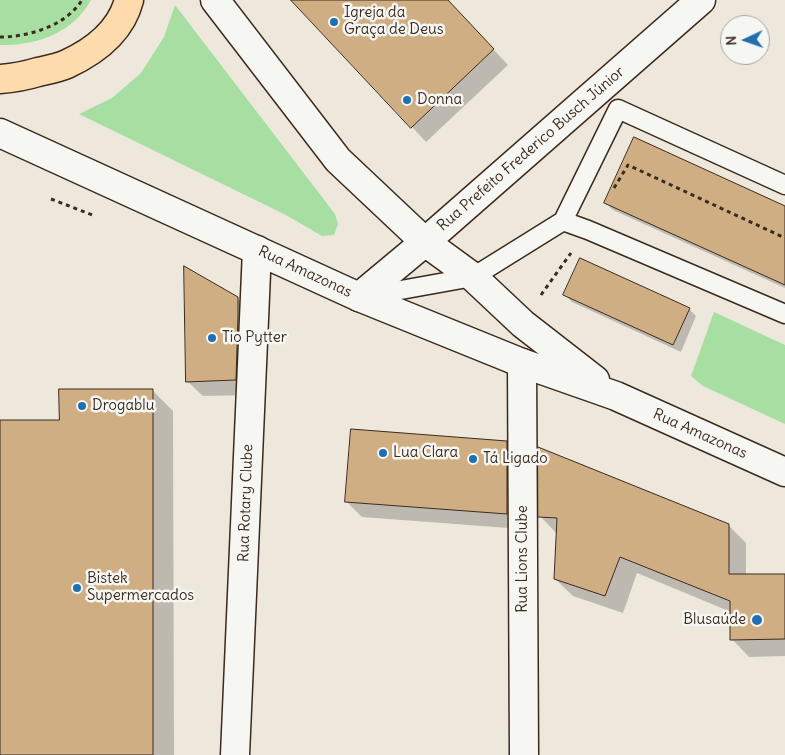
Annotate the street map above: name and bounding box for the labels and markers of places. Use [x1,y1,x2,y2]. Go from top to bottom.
place label: Igreja da Graça de Deus [344,4,444,39]
marker: Igreja da Graça de Deus [328,16,340,28]
place label: Donna [417,91,462,109]
marker: Donna [401,94,413,106]
place label: Tio Pytter [222,329,287,347]
marker: Tio Pytter [206,332,218,344]
place label: Drogablu [92,397,154,415]
marker: Drogablu [76,400,88,412]
place label: Lua Clara [393,444,458,462]
marker: Lua Clara [377,447,389,459]
place label: Tá Ligado [483,450,548,468]
marker: Tá Ligado [467,453,479,465]
place label: Bistek Supermercados [87,570,194,605]
marker: Bistek Supermercados [71,582,83,594]
place label: Blusaúde [683,611,746,629]
marker: Blusaúde [750,613,764,627]

